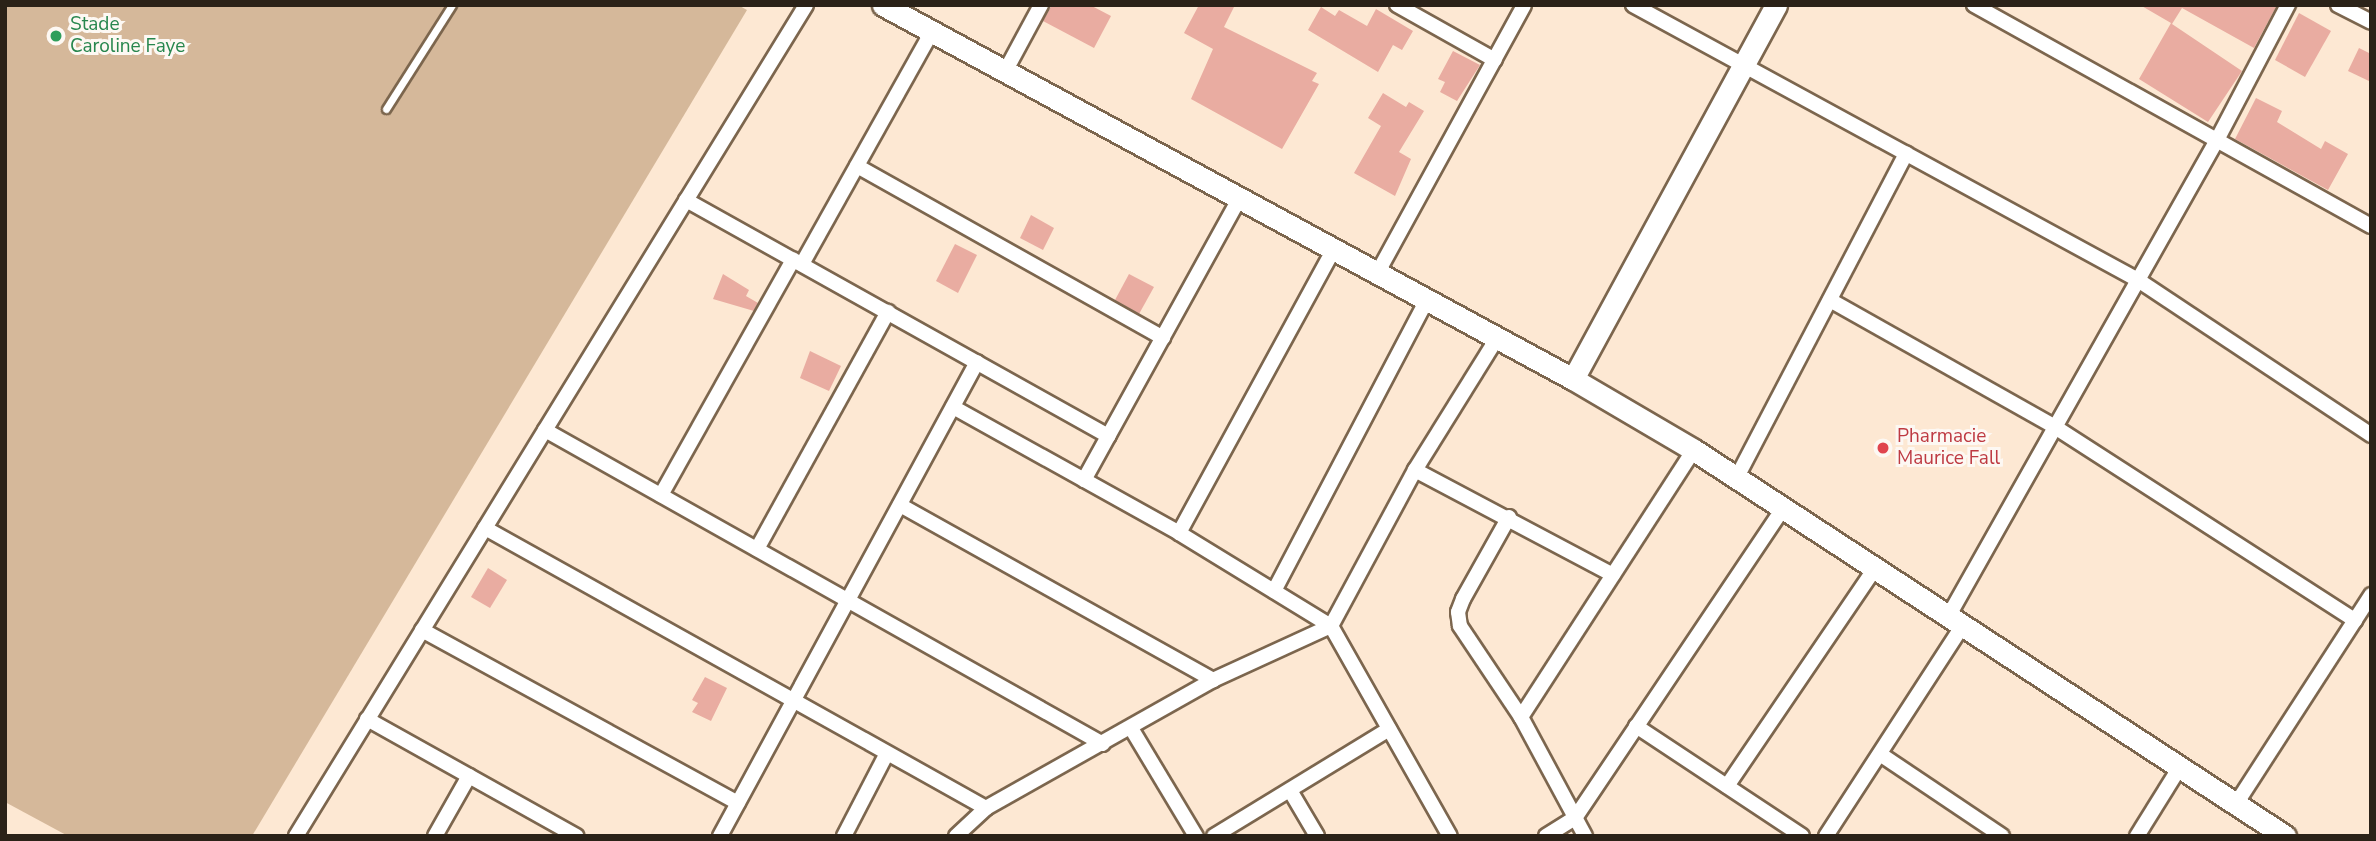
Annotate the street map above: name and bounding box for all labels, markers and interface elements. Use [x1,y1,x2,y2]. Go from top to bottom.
place label: Stade Caroline Faye [70,14,185,58]
marker: Stade Caroline Faye [48,28,64,44]
place label: Pharmacie Maurice Fall [1897,426,2000,470]
marker: Pharmacie Maurice Fall [1875,440,1891,456]

